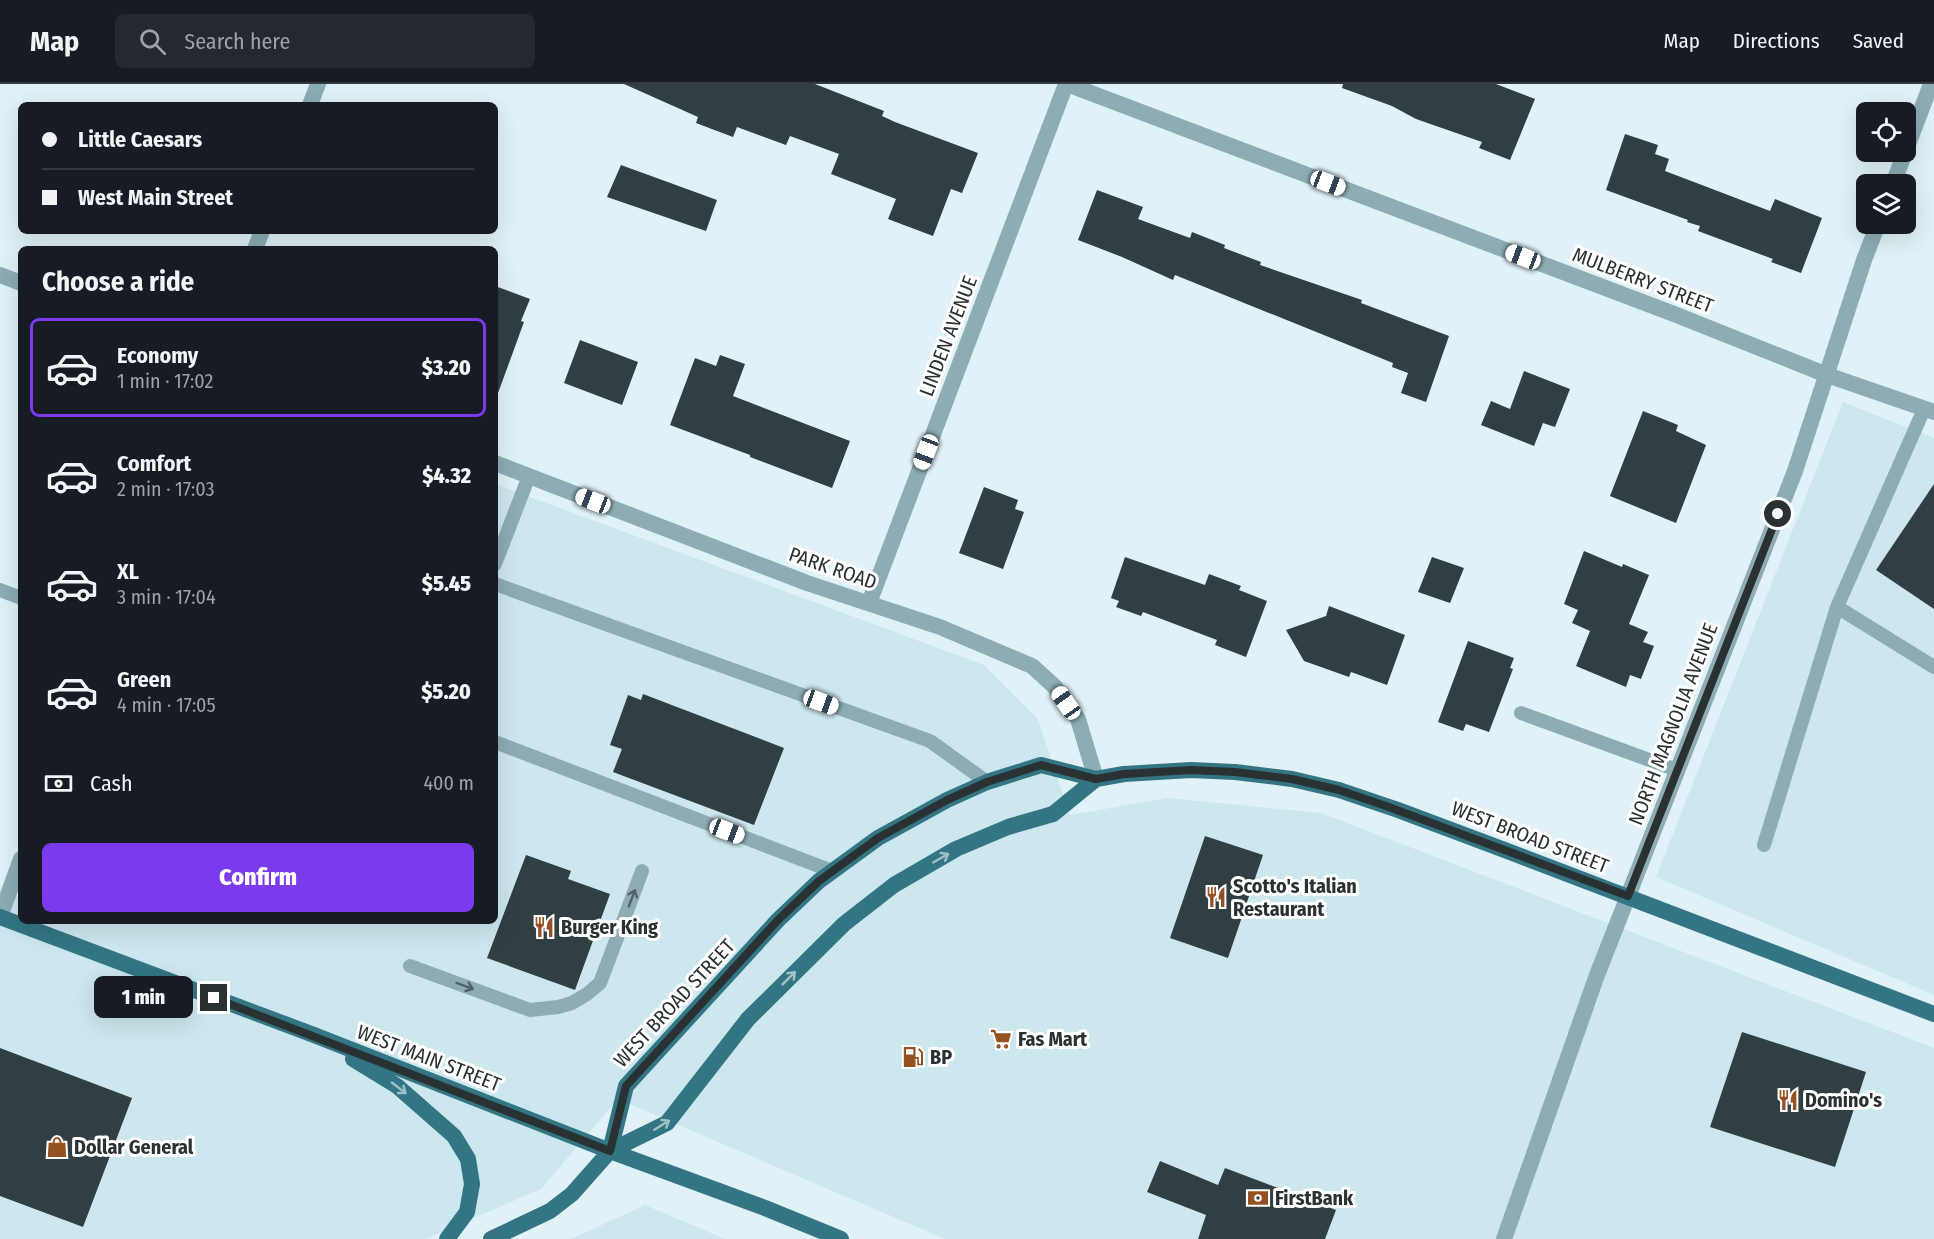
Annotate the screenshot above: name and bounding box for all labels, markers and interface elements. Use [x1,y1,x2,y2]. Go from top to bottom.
search box [115,14,535,68]
text: Map [30,25,79,58]
icon: search [136,25,169,58]
text: Search here [184,28,290,55]
text: Map [1663,28,1700,54]
text: Directions [1733,28,1820,54]
text: Saved [1853,28,1904,54]
map controls [1856,102,1916,234]
button: locate [1856,102,1916,162]
text: Little Caesars [78,126,202,153]
car [1308,168,1348,198]
button: layers [1856,174,1916,234]
text: West Main Street [78,184,233,211]
car [1503,242,1543,272]
street label: MULBERRY STREET [1569,242,1717,318]
text: Choose a ride [42,266,194,298]
street label: LINDEN AVENUE [914,272,982,400]
icon: car [45,341,99,395]
text: Economy [117,342,198,369]
text: $3.20 [422,354,471,381]
text: 1 min · 17:02 [117,369,213,393]
car [911,432,941,472]
icon: car [45,449,99,503]
text: Comfort [117,450,191,477]
text: $4.32 [422,462,471,489]
text: 2 min · 17:03 [117,477,215,501]
car [573,486,613,516]
route start [1764,500,1791,527]
street label: PARK ROAD [786,542,880,594]
icon: car [45,557,99,611]
text: XL [117,558,139,585]
text: $5.45 [422,570,471,597]
text: 3 min · 17:04 [117,585,216,609]
street label: NORTH MAGNOLIA AVENUE [1623,620,1723,828]
icon: car [45,665,99,719]
text: Green [117,666,171,693]
text: $5.20 [421,678,471,705]
car [1048,683,1084,723]
car [801,687,841,717]
text: 4 min · 17:05 [117,693,216,717]
icon: cash [42,767,75,800]
text: Cash [90,770,133,797]
text: 400 m [423,771,474,795]
street label: WEST BROAD STREET [1448,796,1613,878]
car [707,816,747,846]
button: Confirm [42,843,474,912]
one-way arrow [932,852,949,864]
place label: Scotto's Italian Restaurant [1233,874,1357,921]
restaurant icon: Scotto's Italian Restaurant [1204,885,1228,909]
one-way arrow [627,889,638,908]
restaurant icon: Burger King [532,915,556,939]
place label: Burger King [561,915,658,939]
street label: WEST BROAD STREET [609,934,740,1072]
one-way arrow [781,971,796,986]
callout: 1 min [94,977,193,1019]
one-way arrow [455,982,474,993]
route end [200,984,227,1011]
text: 1 min [122,985,165,1009]
street label: WEST MAIN STREET [354,1020,505,1097]
supermarket icon: Fas Mart [989,1027,1013,1051]
place label: Fas Mart [1018,1027,1088,1051]
fuel station icon: BP [901,1045,925,1069]
place label: BP [930,1045,952,1069]
one-way arrow [391,1082,407,1095]
restaurant icon: Domino's [1776,1088,1800,1112]
place label: Domino's [1805,1088,1882,1112]
one-way arrow [653,1118,670,1131]
shop icon: Dollar General [45,1135,69,1159]
place label: Dollar General [74,1135,194,1159]
bank icon: FirstBank [1246,1186,1270,1210]
place label: FirstBank [1275,1186,1354,1210]

